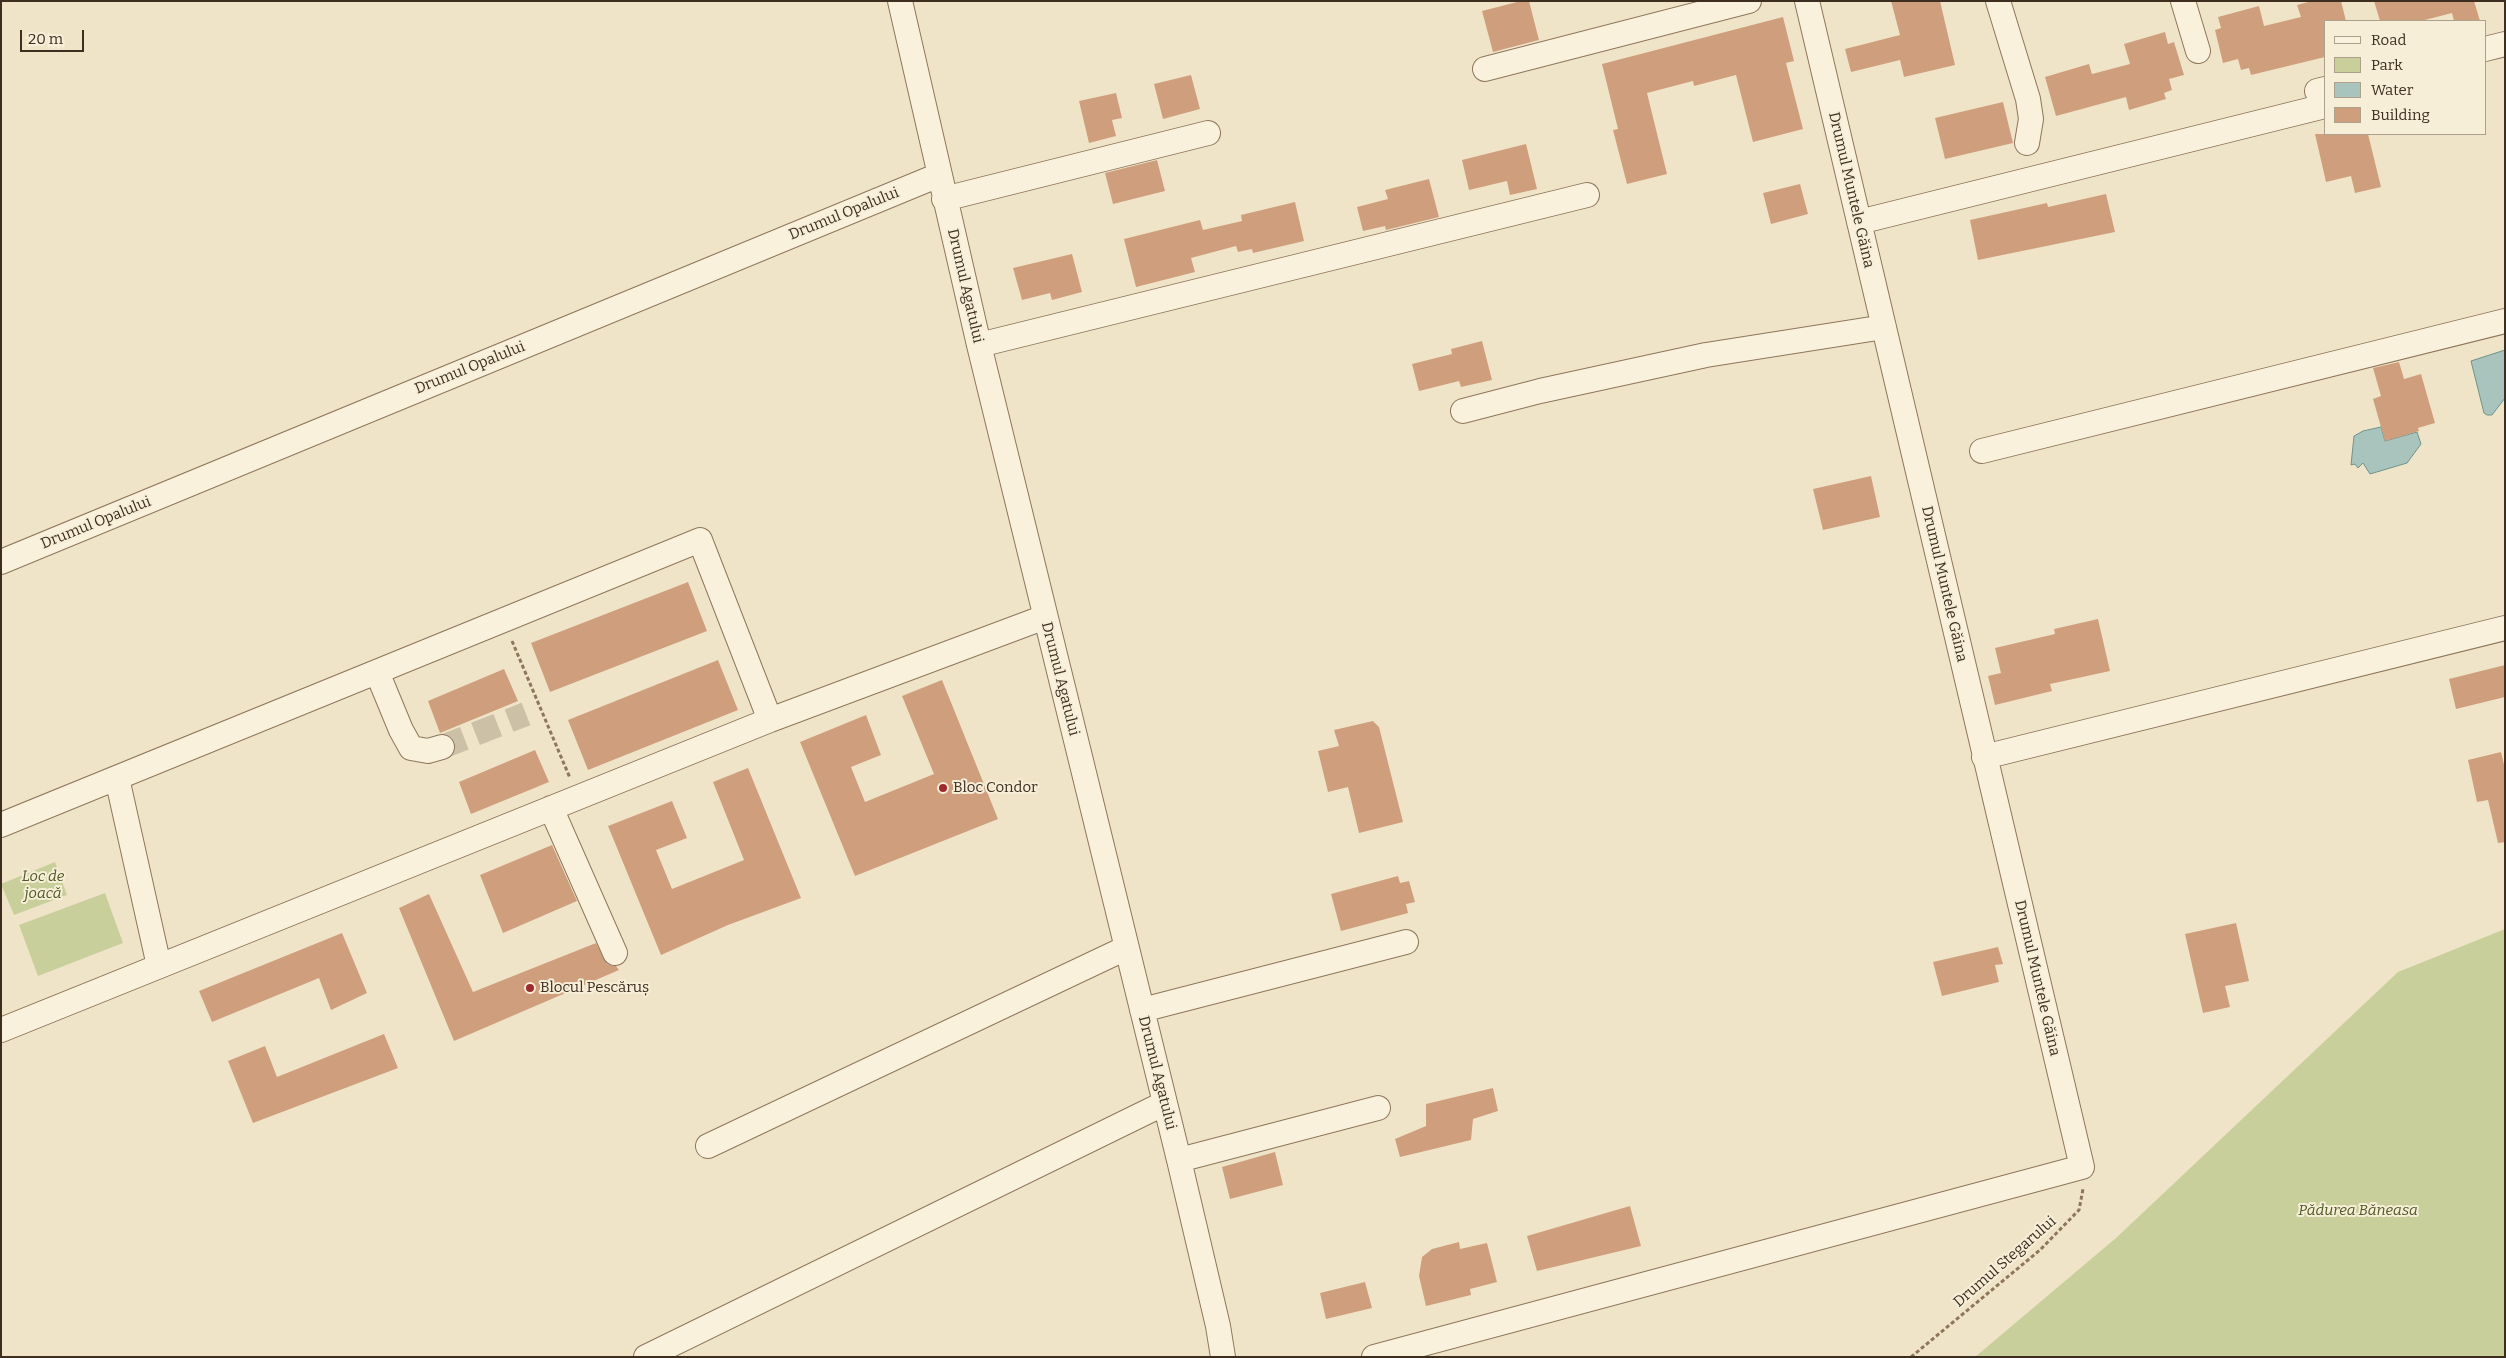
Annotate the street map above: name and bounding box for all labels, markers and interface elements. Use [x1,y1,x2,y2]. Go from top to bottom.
scale bar [22,20,86,52]
legend [2324,20,2486,135]
text: 20 m [28,30,63,48]
text: Road [2371,31,2406,49]
text: Park [2371,56,2403,74]
text: Water [2371,81,2413,99]
text: Building [2371,106,2430,124]
street label: Drumul Muntele Găina [1824,110,1878,270]
street label: Drumul Opalului [786,184,902,244]
street label: Drumul Agatului [943,227,987,345]
street label: Drumul Opalului [412,338,528,398]
street label: Drumul Opalului [38,493,154,553]
street label: Drumul Muntele Găina [1917,504,1971,664]
street label: Drumul Agatului [1037,620,1083,738]
place label: Bloc Condor [953,779,1038,797]
marker: Bloc Condor [937,782,949,794]
park label: Loc de joacă [22,868,64,903]
street label: Drumul Muntele Găina [2010,898,2064,1058]
place label: Blocul Pescăruș [540,979,649,997]
marker: Blocul Pescăruș [524,982,536,994]
street label: Drumul Agatului [1134,1014,1180,1132]
park label: Pădurea Băneasa [2298,1202,2418,1220]
street label: Drumul Stegarului [1950,1213,2060,1311]

